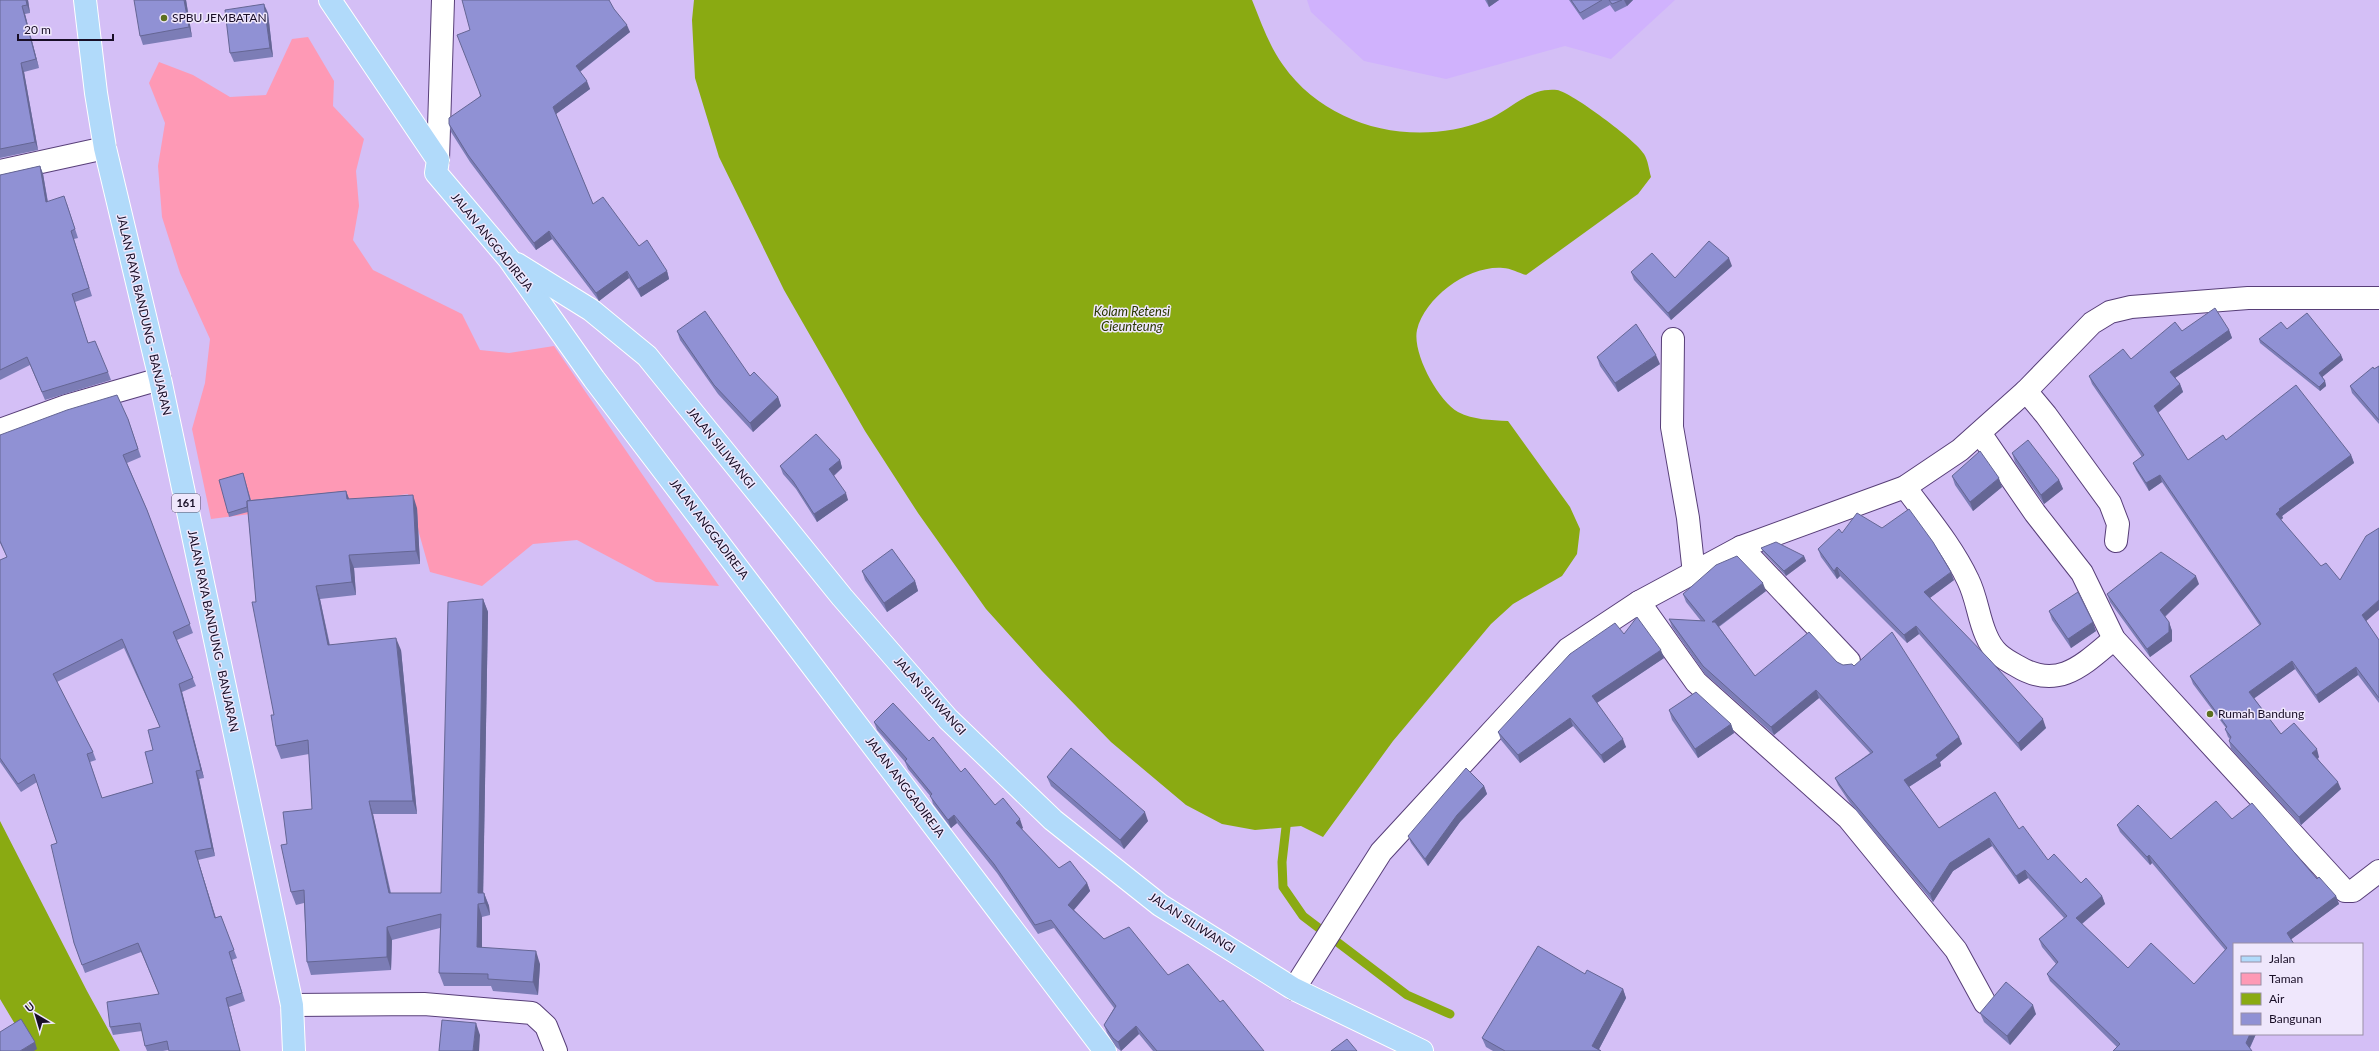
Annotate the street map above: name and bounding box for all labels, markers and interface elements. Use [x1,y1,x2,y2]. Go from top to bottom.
place label: SPBU JEMBATAN [172,10,267,25]
marker: SPBU JEMBATAN [159,13,169,23]
scale bar [18,16,113,42]
text: 20 m [24,22,51,37]
street label: JALAN ANGGADIREJA [448,190,537,295]
street label: JALAN RAYA BANDUNG - BANJARAN [114,213,175,417]
water label: Kolam Retensi Cieunteung [1094,303,1170,334]
street label: JALAN SILIWANGI [684,404,759,491]
street label: JALAN ANGGADIREJA [667,475,753,583]
road number: 161 [172,494,200,512]
street label: JALAN RAYA BANDUNG - BANJARAN [185,529,242,733]
street label: JALAN SILIWANGI [891,653,970,738]
place label: Rumah Bandung [2218,706,2304,721]
marker: Rumah Bandung [2205,709,2215,719]
street label: JALAN ANGGADIREJA [863,733,949,841]
street label: JALAN SILIWANGI [1146,889,1238,956]
legend [2233,943,2363,1035]
text: Jalan [2269,951,2295,966]
text: Taman [2269,971,2303,986]
text: Air [2269,991,2285,1006]
north arrow [16,995,56,1035]
text: U [22,999,37,1014]
text: Bangunan [2269,1011,2322,1026]

